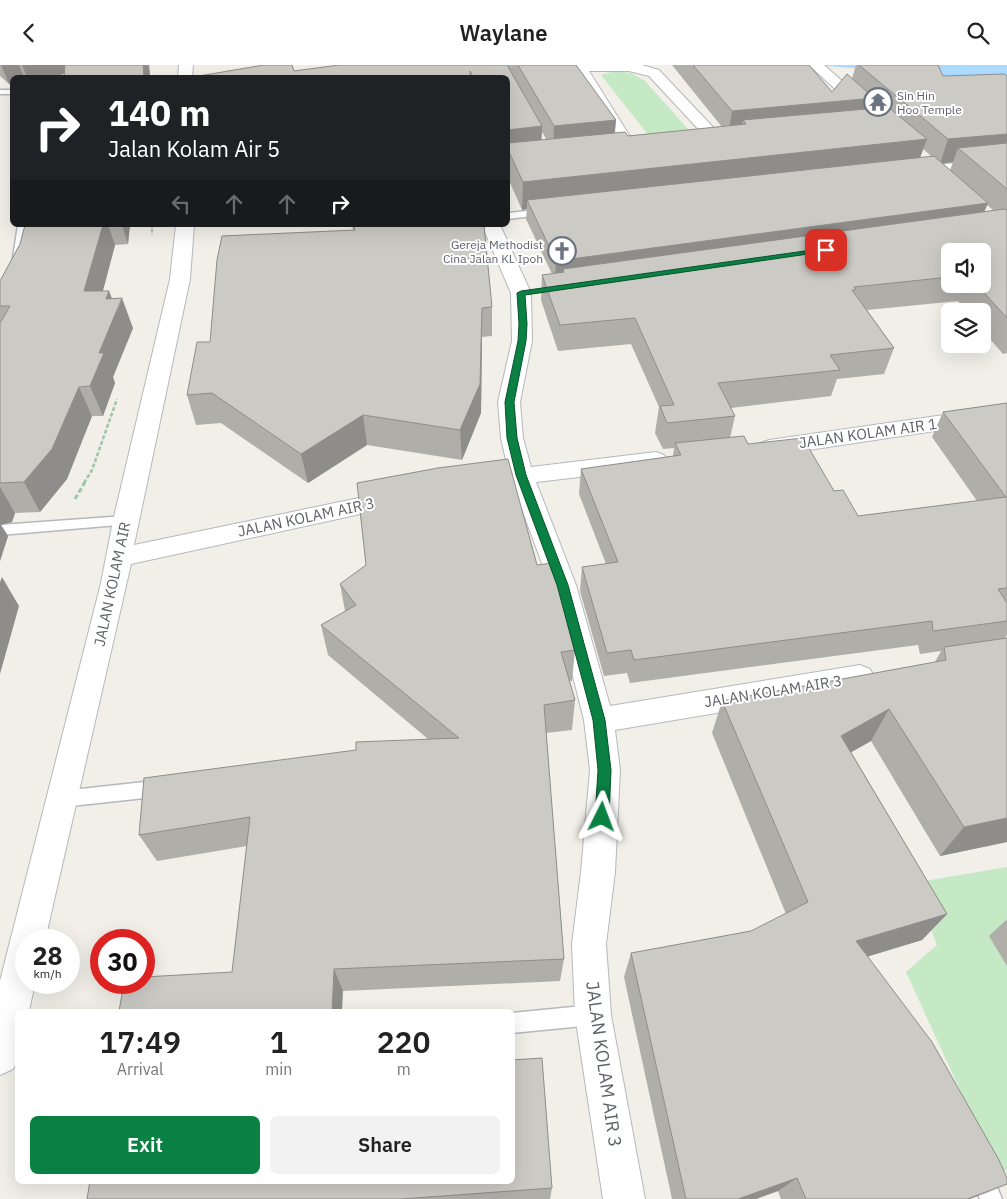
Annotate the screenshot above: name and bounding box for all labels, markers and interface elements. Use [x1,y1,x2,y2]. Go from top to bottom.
text: Waylane [460,18,547,47]
icon: back [15,19,43,47]
icon: search [964,19,992,47]
temple icon: Sin Hin Hoo Temple [863,87,893,117]
place label: Sin Hin Hoo Temple [897,88,962,117]
text: 140 m [108,90,211,136]
icon: right [25,95,90,160]
text: Jalan Kolam Air 5 [108,134,280,163]
icon: left [167,190,195,218]
icon: ahead [220,190,248,218]
icon: ahead [273,190,301,218]
icon: right [326,190,354,218]
pin [805,229,847,271]
church icon: Gereja Methodist Cina Jalan KL Ipoh [547,236,577,266]
icon: arrive [812,236,840,264]
place label: Gereja Methodist Cina Jalan KL Ipoh [443,237,543,266]
map controls [941,243,991,353]
button: sound [941,243,991,293]
button: layers [941,303,991,353]
street label: JALAN KOLAM AIR 1 [798,414,938,452]
street label: JALAN KOLAM AIR 3 [236,493,376,541]
street label: JALAN KOLAM AIR [90,520,134,648]
street label: JALAN KOLAM AIR 3 [703,671,843,711]
position arrow [575,790,627,842]
speed limit sign: 30 [90,929,155,994]
text: 28 [32,939,63,972]
text: km/h [33,966,62,981]
street label: JALAN KOLAM AIR 3 [581,980,627,1148]
text: 17:49 [99,1022,181,1061]
text: 1 [270,1022,288,1061]
text: 220 [377,1022,431,1061]
text: Arrival [117,1059,163,1079]
text: min [265,1059,292,1079]
text: m [397,1059,411,1079]
button: Exit [30,1116,260,1174]
button: Share [270,1116,500,1174]

